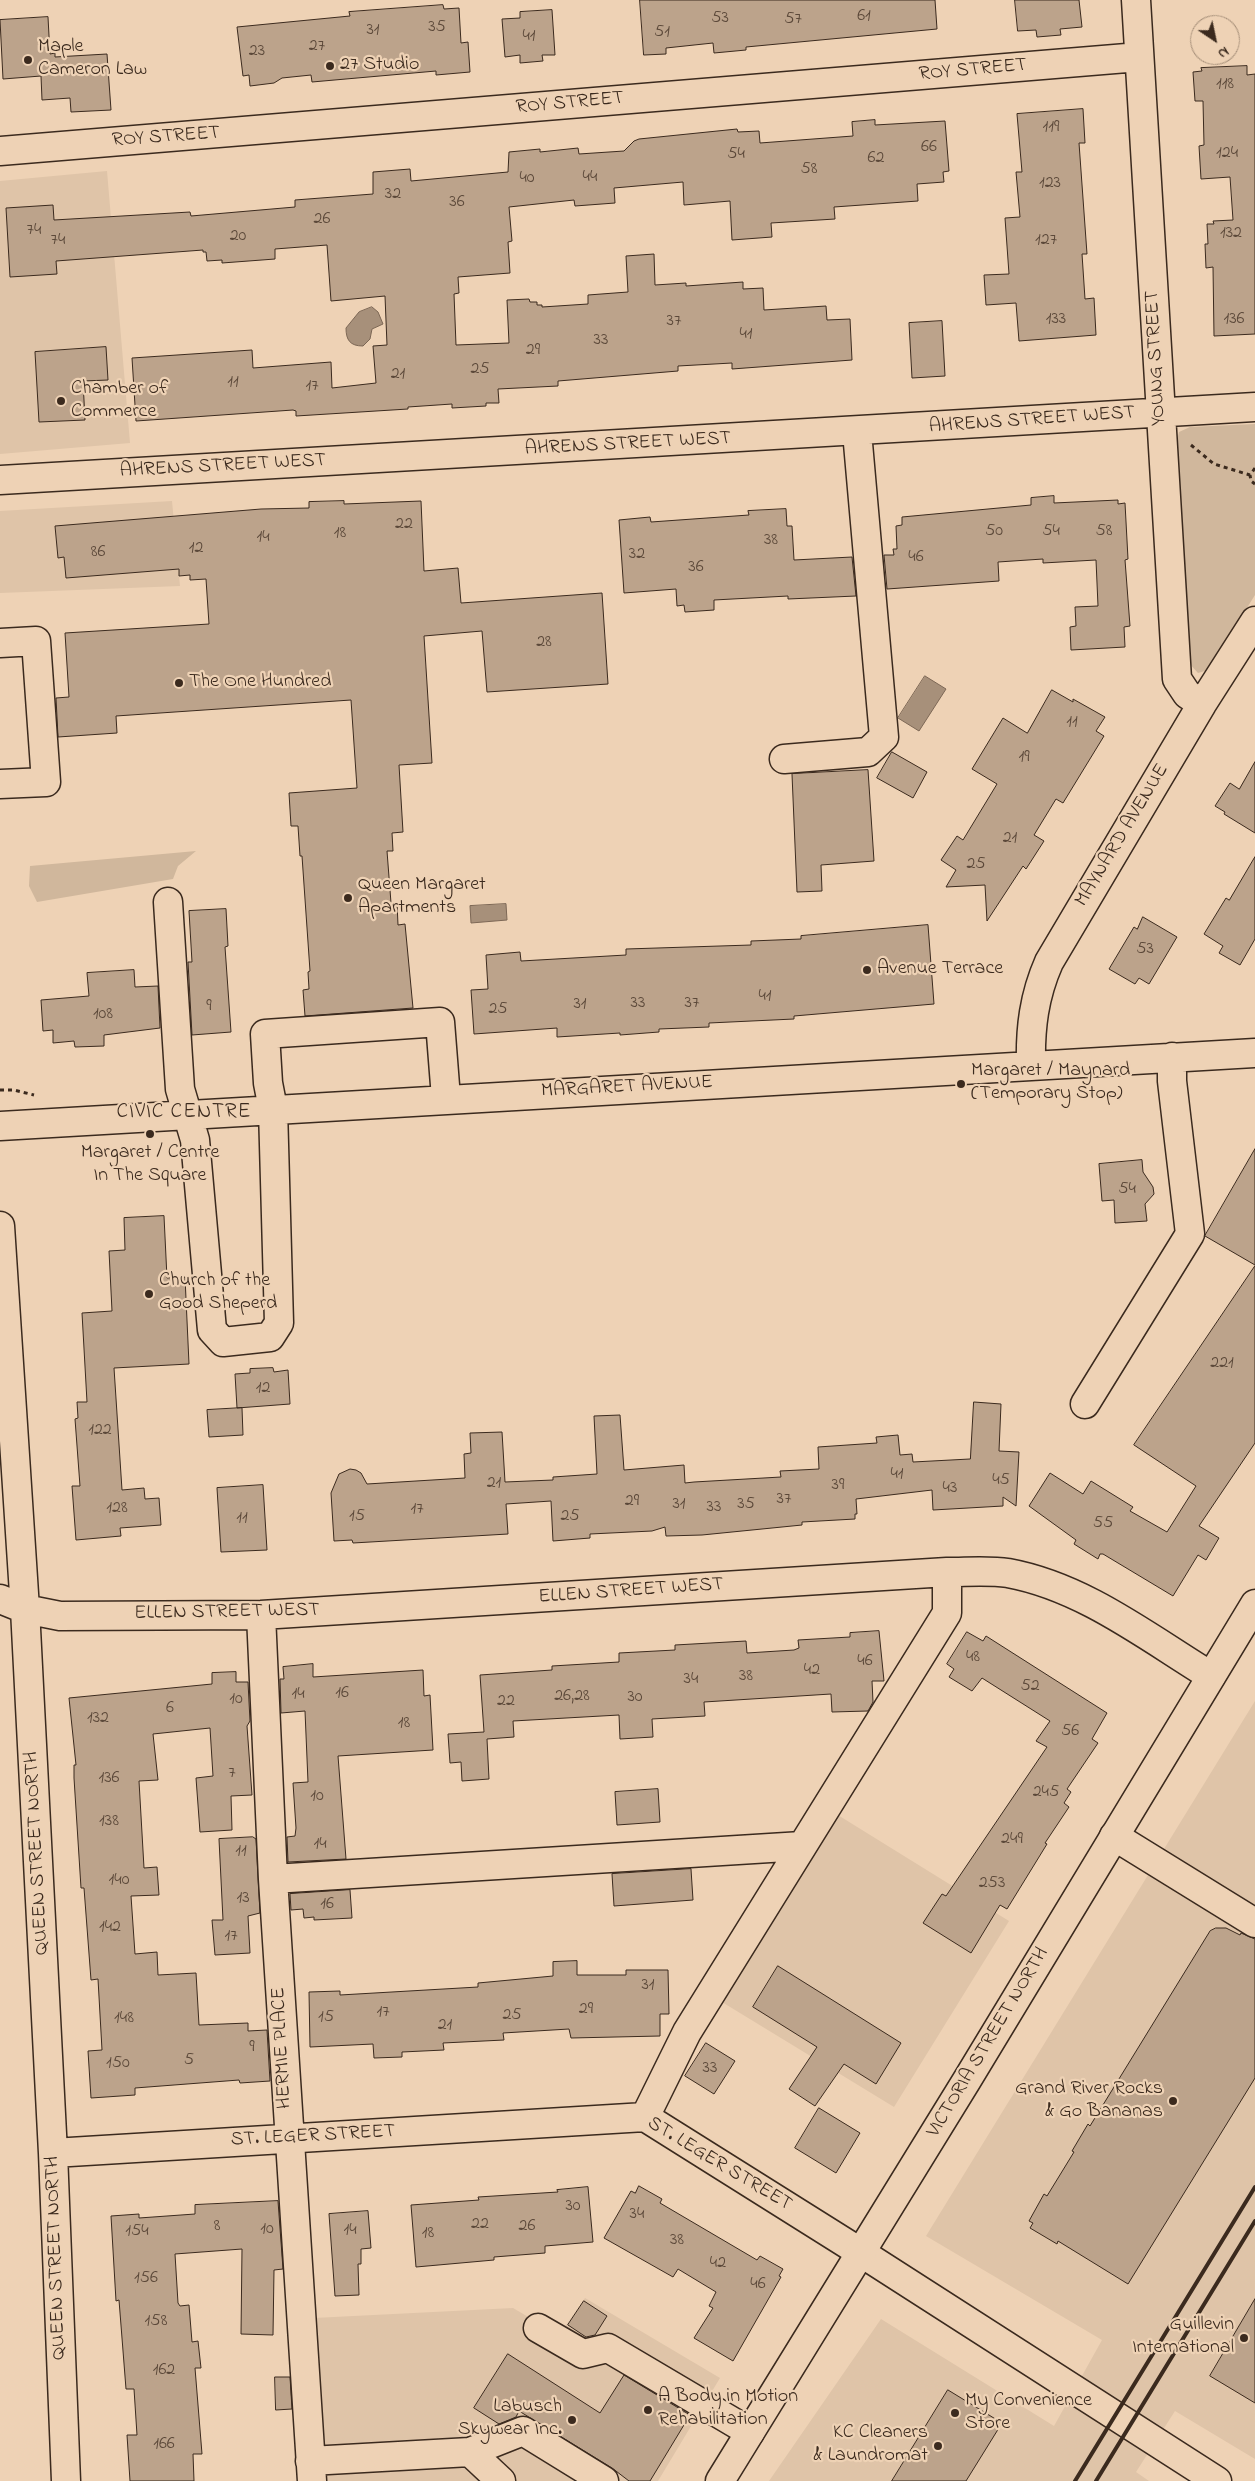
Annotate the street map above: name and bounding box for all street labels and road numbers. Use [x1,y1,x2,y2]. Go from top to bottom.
street label: ROY STREET [918,54,1028,88]
street label: ROY STREET [515,87,625,121]
street label: ROY STREET [111,122,221,154]
street label: YOUNG STREET [1141,290,1173,426]
street label: AHRENS STREET WEST [928,402,1136,440]
street label: AHRENS STREET WEST [524,428,732,462]
street label: AHRENS STREET WEST [119,450,327,484]
street label: MAYNARD AVENUE [1071,760,1175,912]
street label: MARGARET AVENUE [540,1072,714,1104]
street label: ELLEN STREET WEST [538,1574,724,1610]
street label: ELLEN STREET WEST [134,1599,320,1627]
street label: QUEEN STREET NORTH [21,1751,55,1955]
street label: VICTORIA STREET NORTH [923,1944,1055,2142]
street label: HERMIE PLACE [268,1986,298,2110]
street label: ST. LEGER STREET [642,2112,796,2218]
street label: ST. LEGER STREET [230,2121,396,2153]
street label: QUEEN STREET NORTH [41,2156,73,2360]

